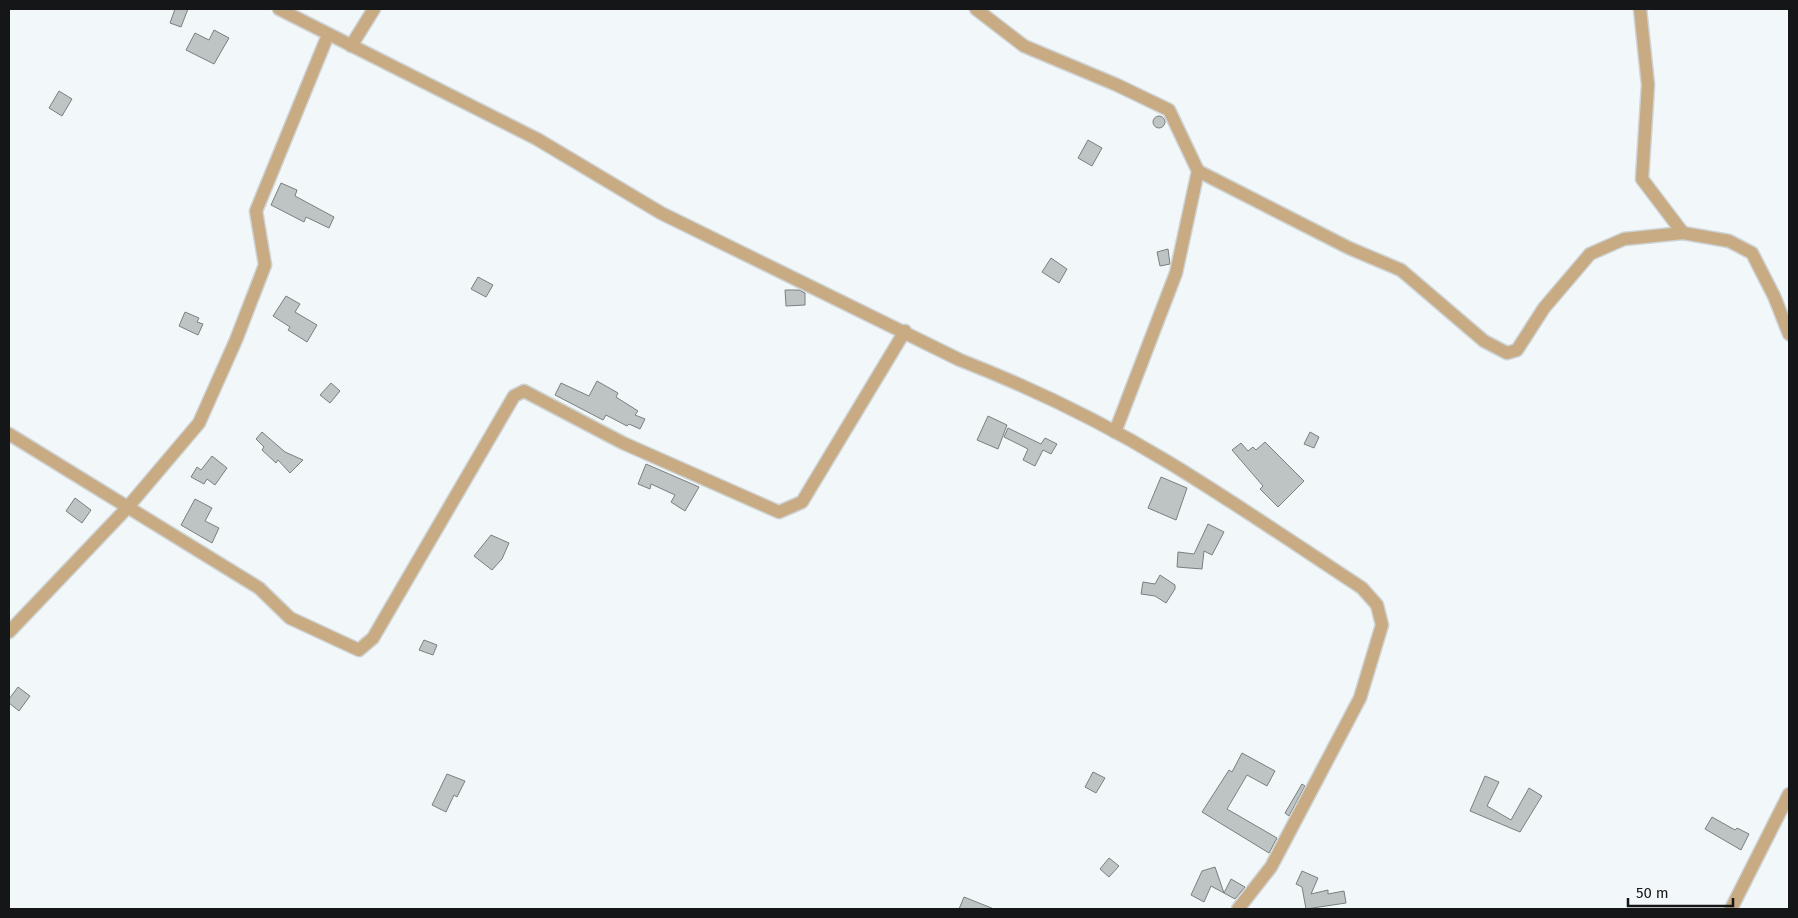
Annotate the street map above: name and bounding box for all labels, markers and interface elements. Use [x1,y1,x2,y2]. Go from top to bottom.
scale bar [1628,876,1733,908]
text: 50 m [1636,884,1669,902]

